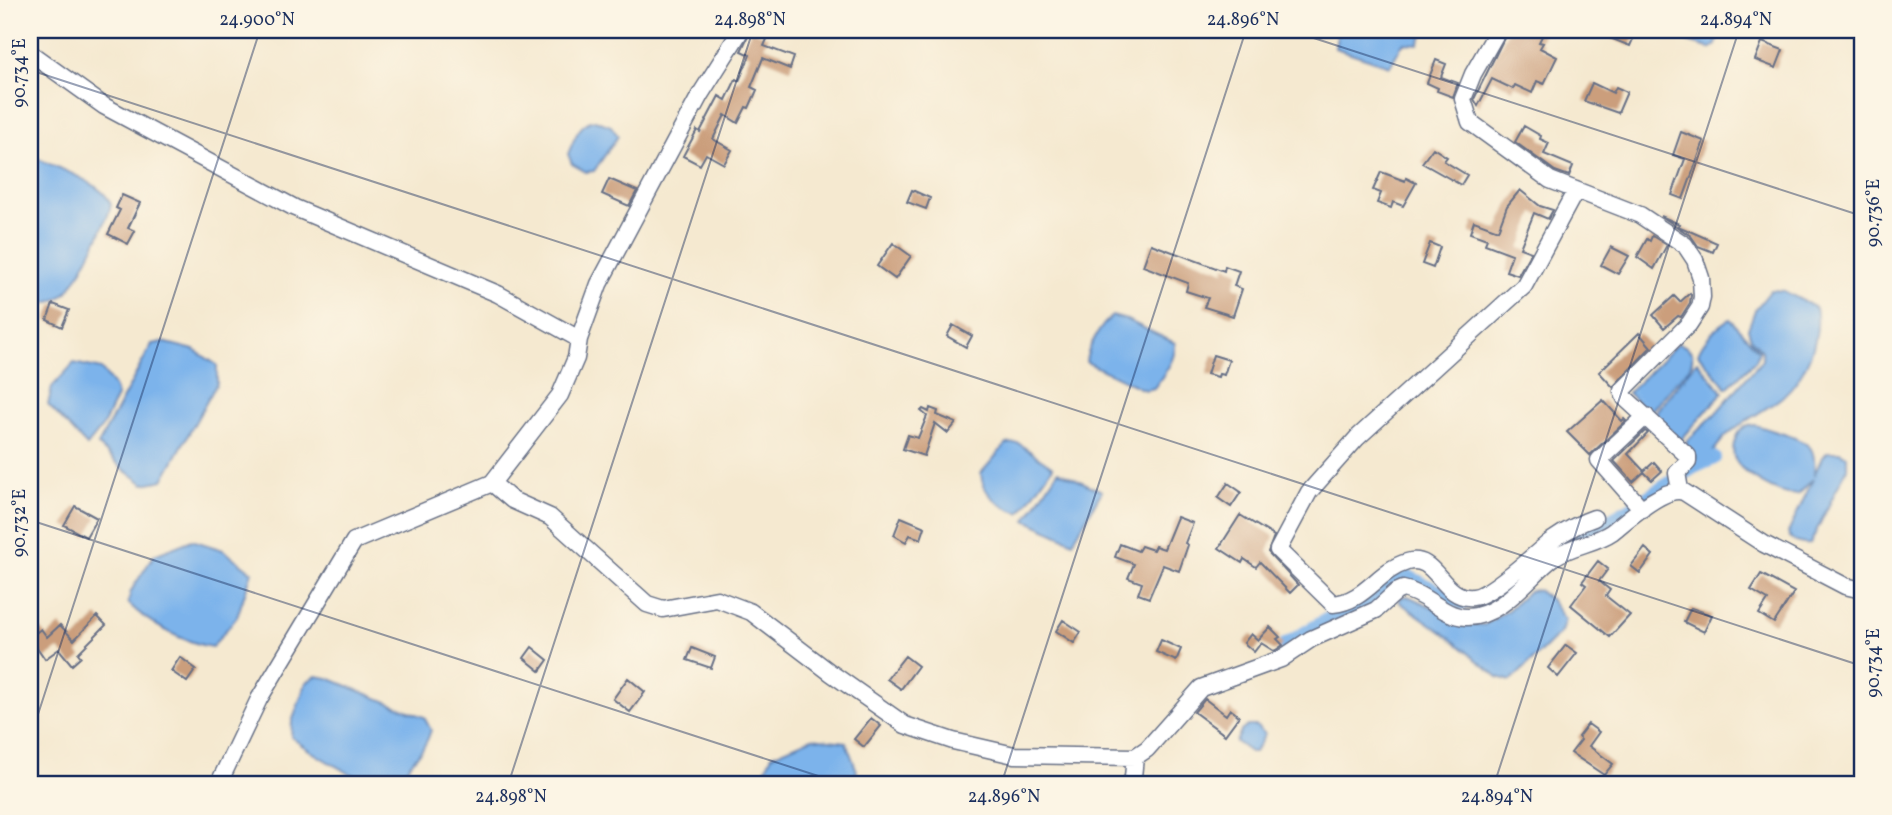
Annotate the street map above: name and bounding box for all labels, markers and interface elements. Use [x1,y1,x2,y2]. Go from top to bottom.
text: 24.900°N [219,8,295,33]
text: 24.898°N [714,8,786,33]
text: 24.896°N [1207,8,1279,33]
text: 24.894°N [1700,8,1772,33]
text: 90.734°E [8,38,33,108]
text: 90.736°E [1862,179,1887,247]
text: 90.732°E [8,488,33,557]
text: 90.734°E [1862,628,1887,698]
text: 24.898°N [475,785,547,810]
text: 24.896°N [968,785,1040,810]
text: 24.894°N [1461,785,1533,810]

